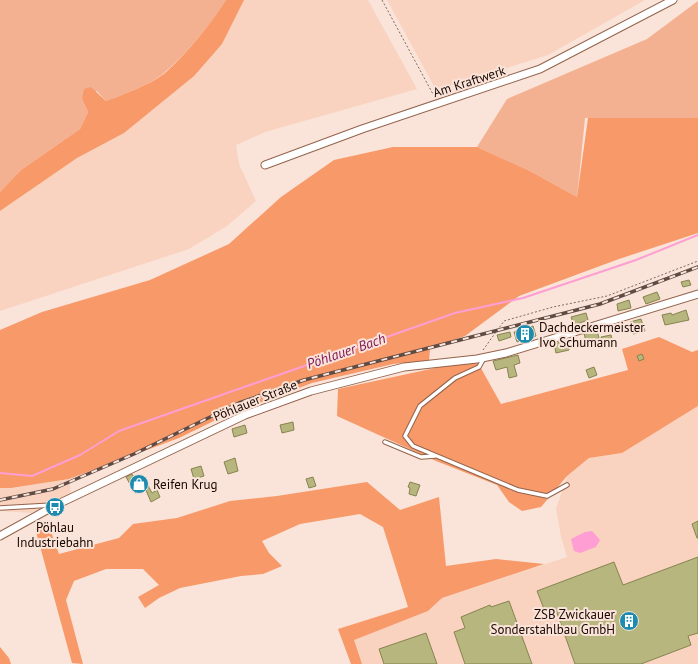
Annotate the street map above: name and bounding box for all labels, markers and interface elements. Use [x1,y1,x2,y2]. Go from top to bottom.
street label: Am Kraftwerk [431,62,508,101]
place label: Dachdeckermeister Ivo Schumann [539,319,645,351]
building icon: Dachdeckermeister Ivo Schumann [514,323,536,345]
water label: Pöhlauer Bach [304,329,388,373]
street label: Pöhlauer Straße [211,376,300,425]
shop icon: Reifen Krug [128,473,150,495]
place label: Reifen Krug [153,476,217,493]
bus stop icon: Pöhlau Industriebahn [44,496,66,518]
place label: Pöhlau Industriebahn [17,519,93,551]
place label: ZSB Zwickauer Sonderstahlbau GmbH [491,606,616,638]
building icon: ZSB Zwickauer Sonderstahlbau GmbH [618,610,640,632]

